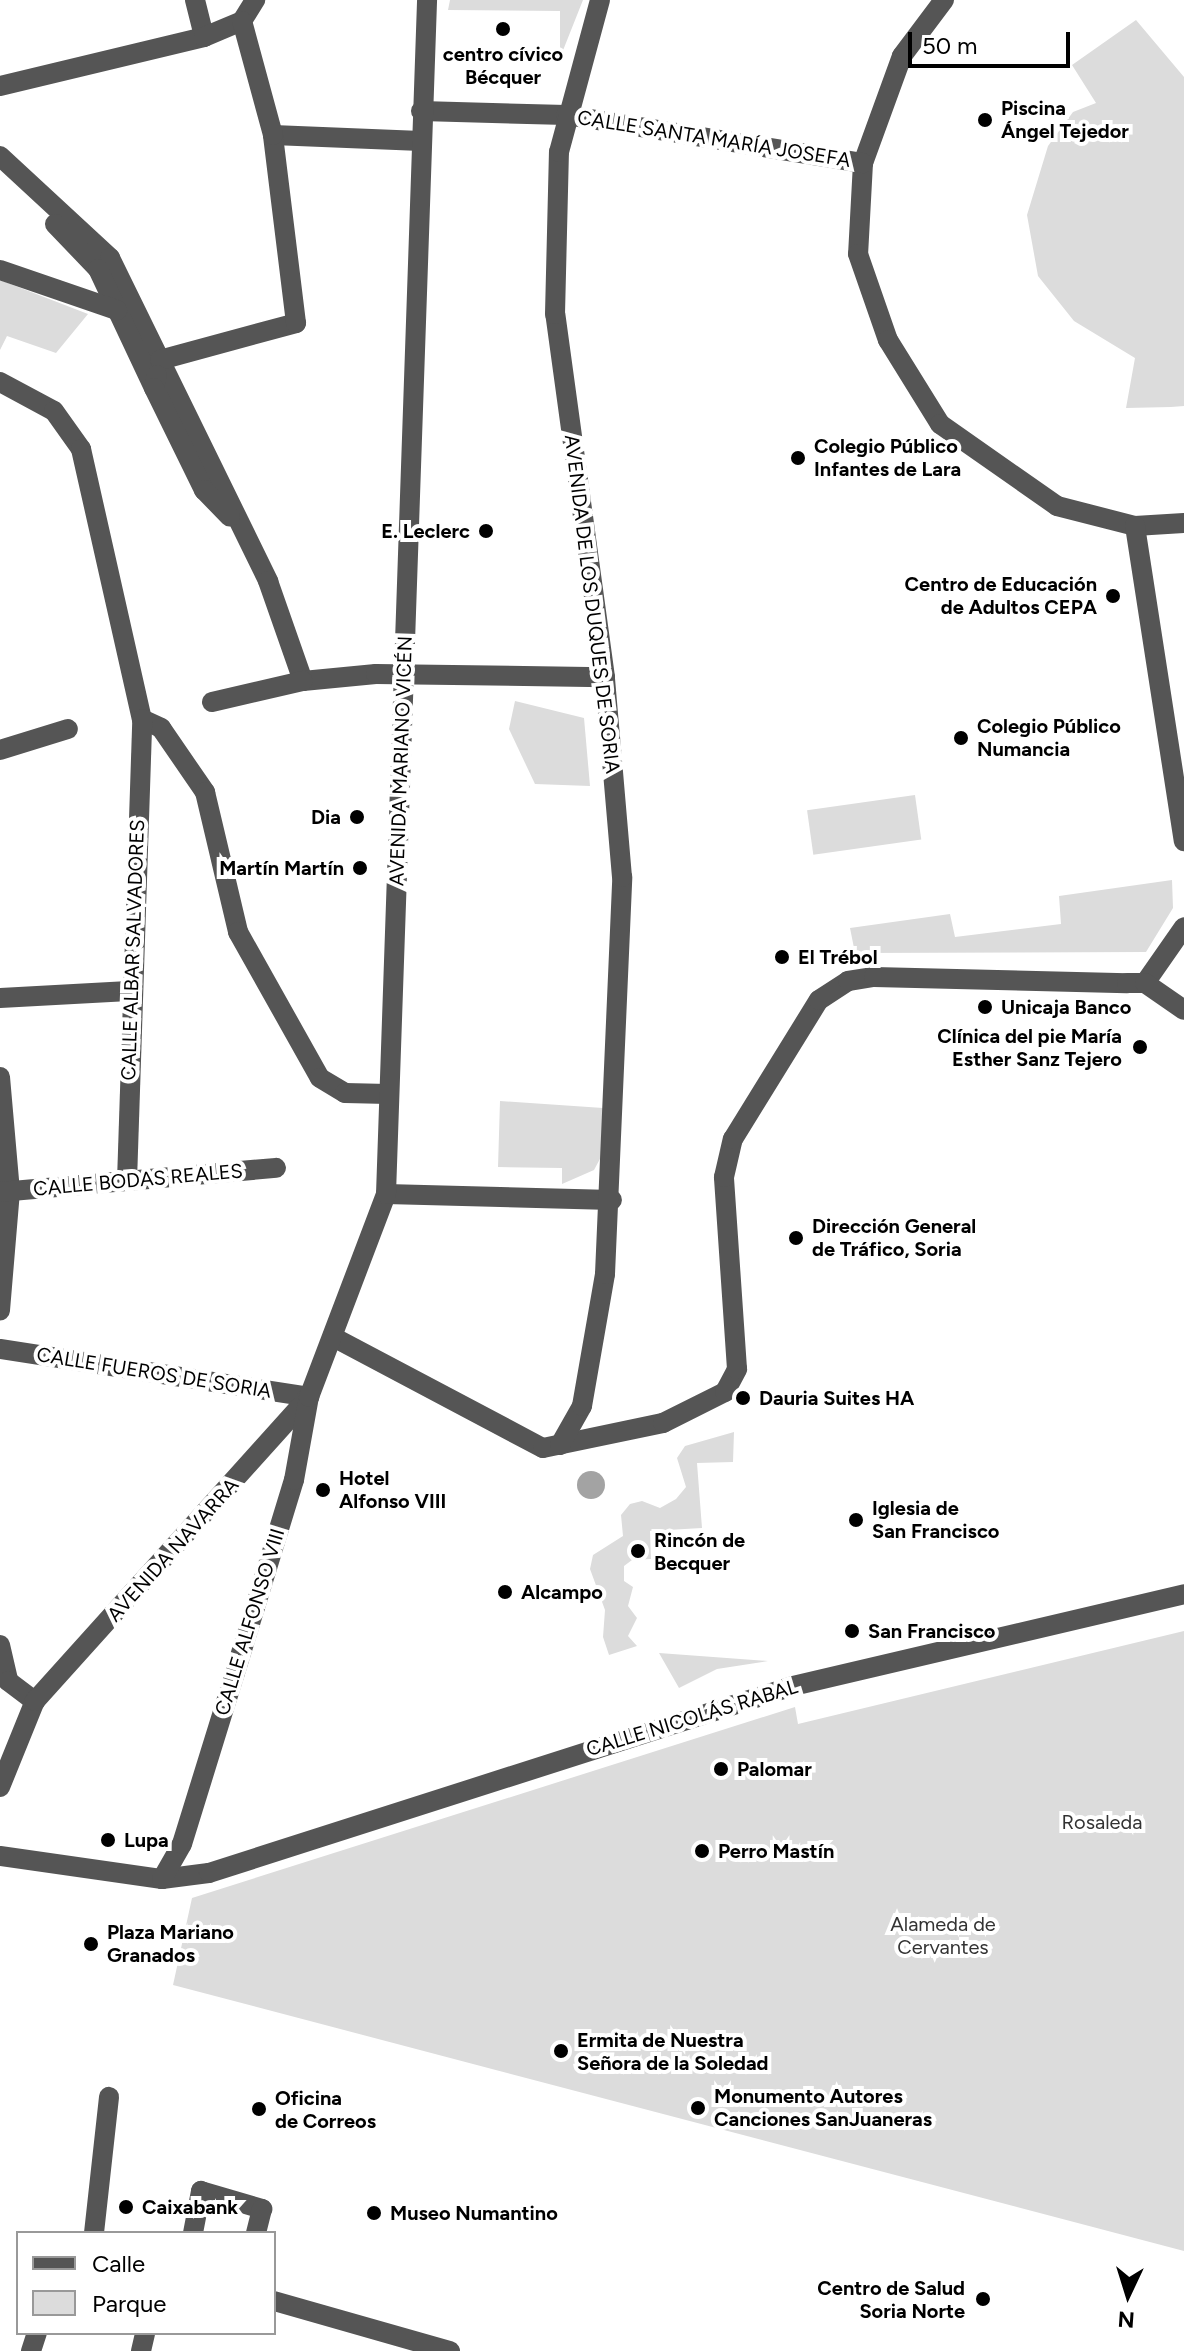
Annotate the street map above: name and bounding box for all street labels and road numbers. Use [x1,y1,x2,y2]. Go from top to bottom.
street label: CALLE SANTA MARÍA JOSEFA [576,106,852,172]
street label: AVENIDA DE LOS DUQUES DE SORIA [559,433,625,775]
street label: AVENIDA MARIANO VICÉN [385,635,417,887]
street label: CALLE ALBAR SALVADORES [116,819,150,1081]
street label: CALLE BODAS REALES [32,1159,244,1201]
street label: CALLE FUEROS DE SORIA [35,1343,273,1403]
street label: AVENIDA NAVARRA [102,1473,244,1627]
street label: CALLE ALFONSO VIII [210,1526,290,1718]
street label: CALLE NICOLÁS RABAL [583,1674,801,1762]

